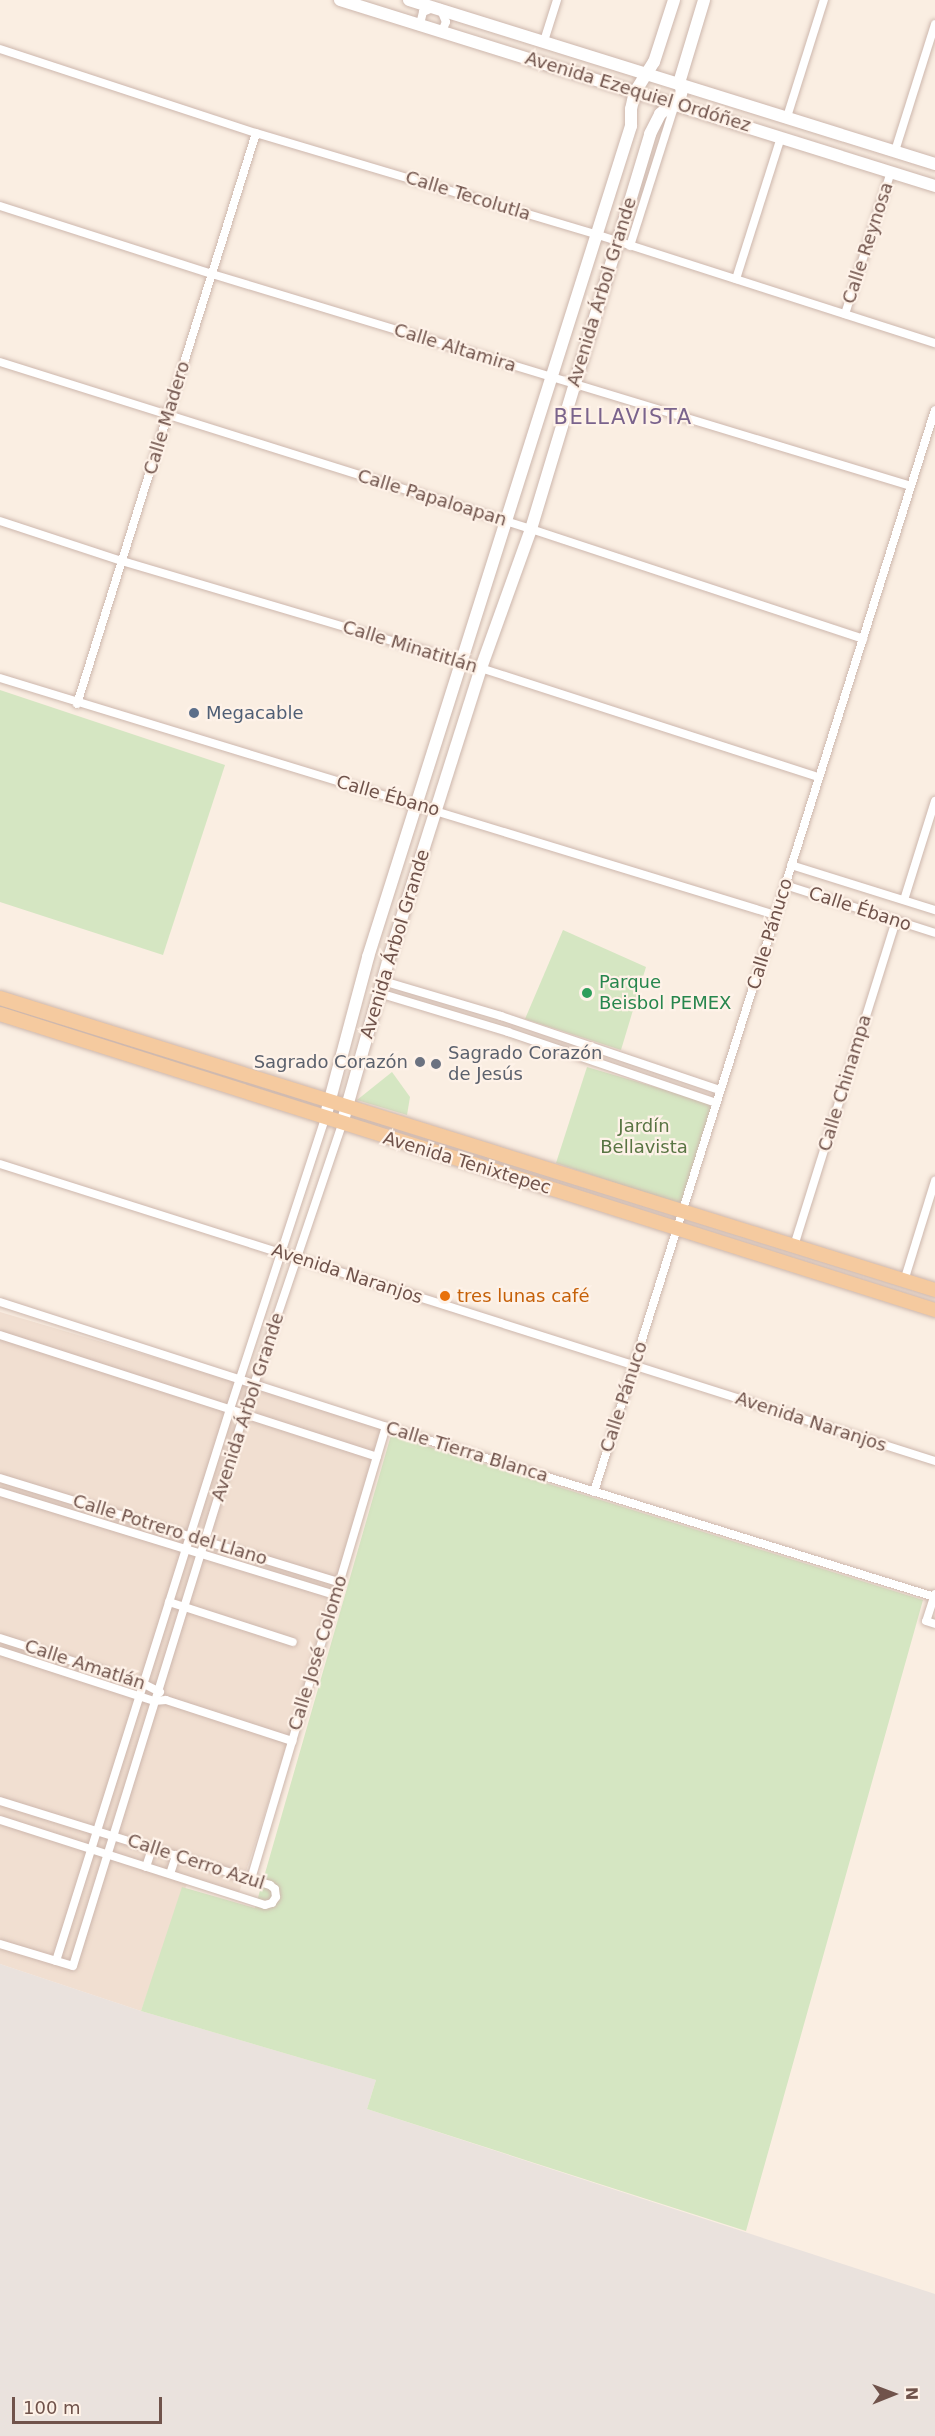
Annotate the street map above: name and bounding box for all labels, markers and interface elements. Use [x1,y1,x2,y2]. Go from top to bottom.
street label: Avenida Ezequiel Ordóñez [523,47,753,137]
street label: Calle Tecolutla [403,167,533,225]
street label: Calle Reynosa [838,179,898,307]
street label: Avenida Árbol Grande [563,195,641,389]
street label: Calle Altamira [391,319,519,377]
street label: Calle Madero [139,359,195,477]
district label: BELLAVISTA [553,404,693,430]
street label: Calle Papaloapan [355,465,509,531]
street label: Calle Minatitlán [340,616,480,678]
place label: Megacable [206,702,303,724]
marker: Megacable [187,706,201,720]
street label: Calle Ébano [334,771,442,821]
street label: Avenida Árbol Grande [356,847,434,1041]
street label: Calle Pánuco [743,876,797,992]
street label: Calle Ébano [806,882,914,936]
place label: Parque Beisbol PEMEX [599,972,731,1014]
marker: Parque Beisbol PEMEX [580,986,594,1000]
street label: Calle Chinampa [814,1012,876,1154]
place label: Sagrado Corazón de Jesús [448,1043,602,1086]
place label: Sagrado Corazón [254,1051,408,1073]
marker: Sagrado Corazón [413,1055,427,1069]
marker: Sagrado Corazón de Jesús [429,1057,443,1071]
park label: Jardín Bellavista [600,1116,688,1158]
street label: Avenida Tenixtepec [381,1127,553,1199]
street label: Avenida Naranjos [269,1239,425,1309]
place label: tres lunas café [457,1285,590,1307]
marker: tres lunas café [438,1289,452,1303]
street label: Avenida Árbol Grande [207,1310,289,1504]
street label: Calle Pánuco [596,1339,652,1455]
street label: Avenida Naranjos [733,1387,889,1457]
street label: Calle Tierra Blanca [383,1417,551,1487]
street label: Calle Potrero del Llano [70,1490,270,1570]
street label: Calle José Colomo [284,1573,352,1733]
street label: Calle Amatlán [22,1635,148,1695]
street label: Calle Cerro Azul [125,1830,267,1894]
north arrow [863,2364,923,2424]
scale bar [15,2385,165,2423]
text: N [902,2387,921,2401]
text: 100 m [23,2397,81,2418]

